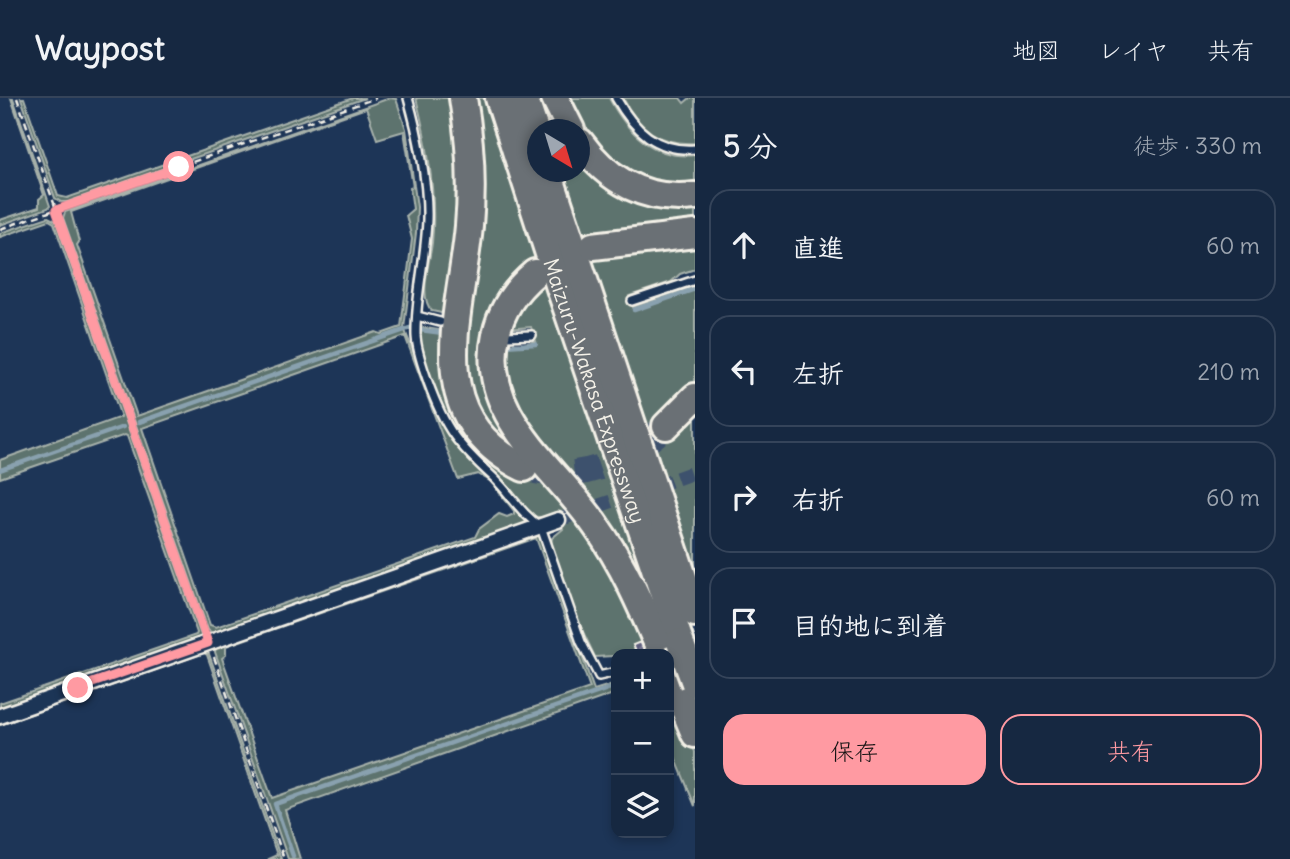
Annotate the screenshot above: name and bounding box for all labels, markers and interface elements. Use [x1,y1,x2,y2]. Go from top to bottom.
text: Waypost [35,27,165,69]
text: 地図 [1012,35,1060,65]
text: レイヤ [1098,35,1169,65]
text: 共有 [1207,35,1255,65]
north arrow [527,119,590,182]
text: 5 分 [723,127,777,165]
text: 徒歩 · 330 m [1133,131,1262,160]
route start [163,151,194,182]
icon: ahead [725,226,763,264]
text: 直進 [792,231,844,264]
text: 60 m [1206,231,1260,260]
street label: Maizuru-Wakasa Expressway [538,255,652,527]
icon: left [725,352,763,390]
text: 左折 [792,357,844,390]
text: 210 m [1197,357,1260,386]
icon: right [725,478,763,516]
text: 右折 [792,483,844,516]
text: 60 m [1206,483,1260,512]
icon: arrive [725,604,763,642]
text: 目的地に到着 [792,609,948,642]
map controls [611,649,674,838]
button: + [611,649,674,712]
route end [62,672,93,703]
button: − [611,712,674,775]
button: 保存 [723,714,986,785]
button: 共有 [1000,714,1262,785]
button: layers [611,775,674,838]

